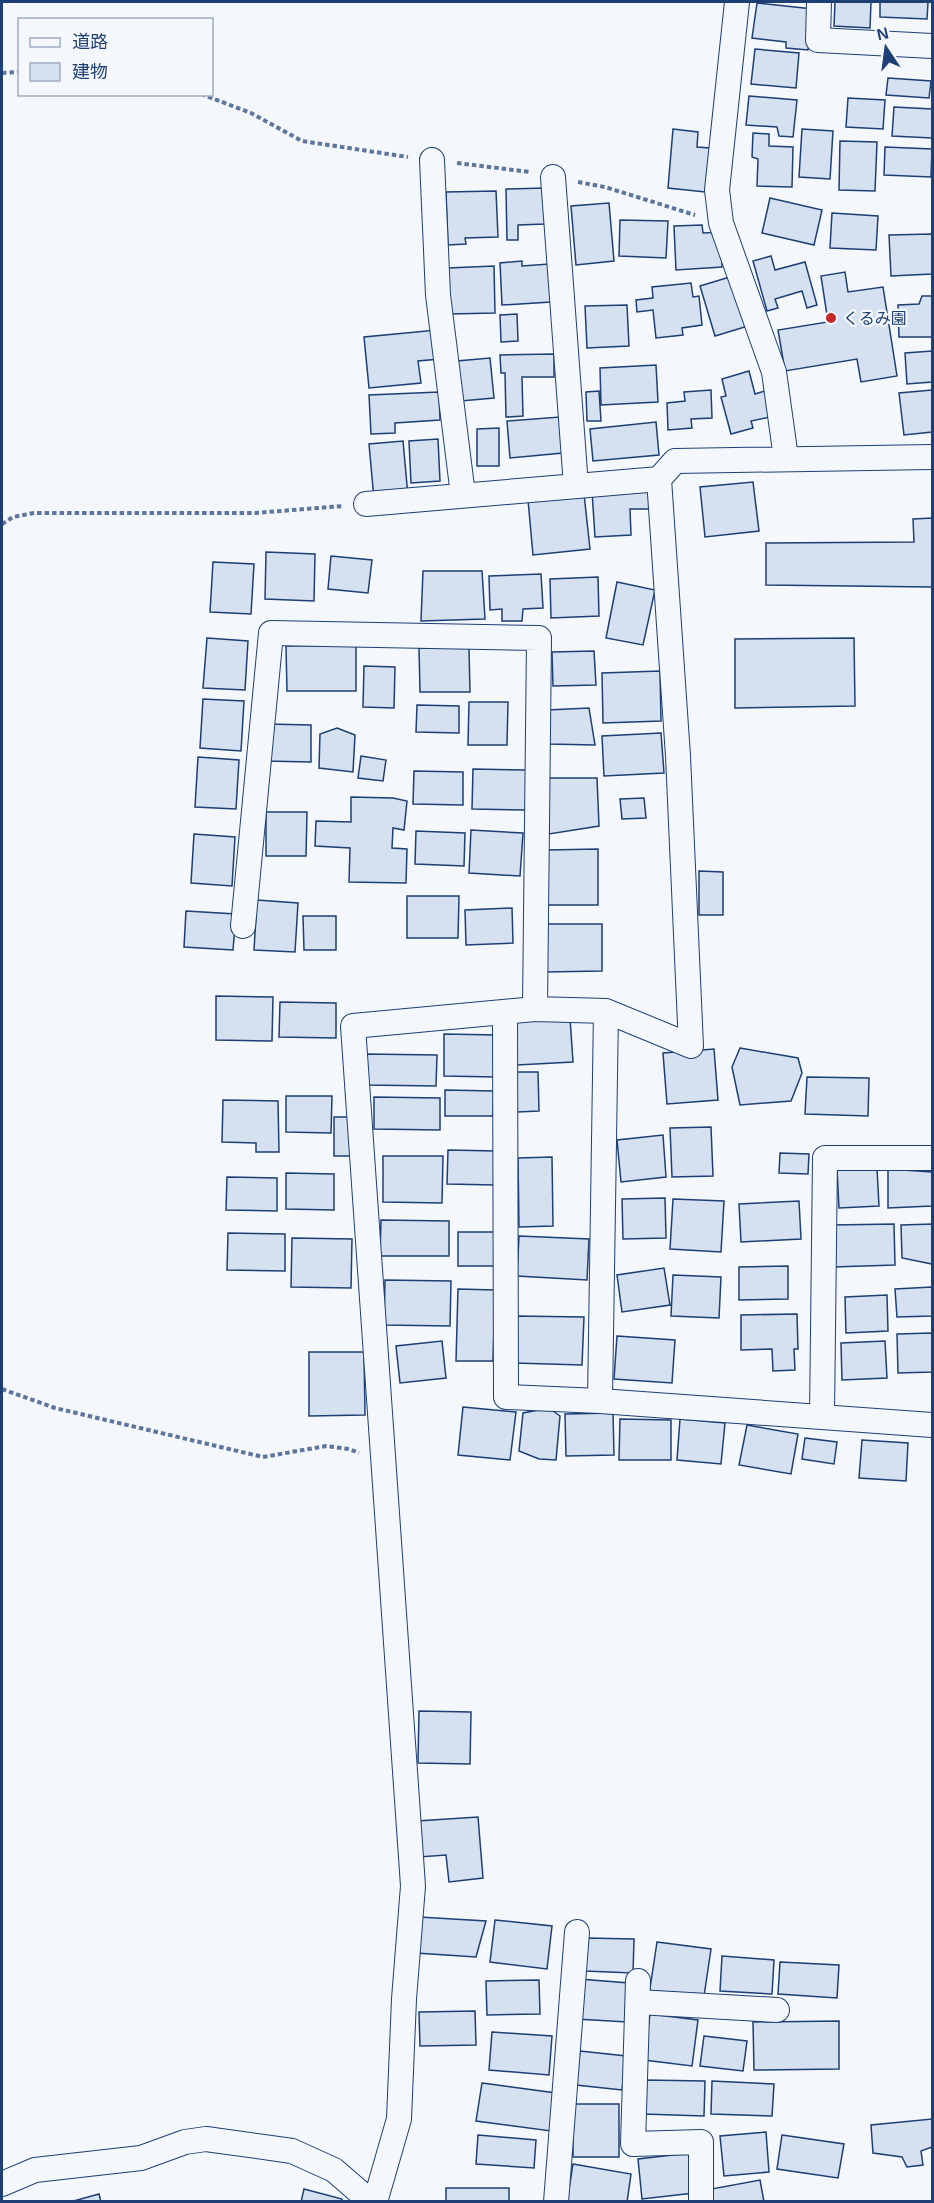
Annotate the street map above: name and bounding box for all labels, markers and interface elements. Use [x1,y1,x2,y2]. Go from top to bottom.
legend [18,18,213,96]
north arrow [856,18,916,78]
text: N [875,24,890,43]
text: 道路 [72,32,108,52]
text: 建物 [72,62,108,82]
place label: くるみ園 [843,310,907,327]
marker: くるみ園 [824,311,838,325]

